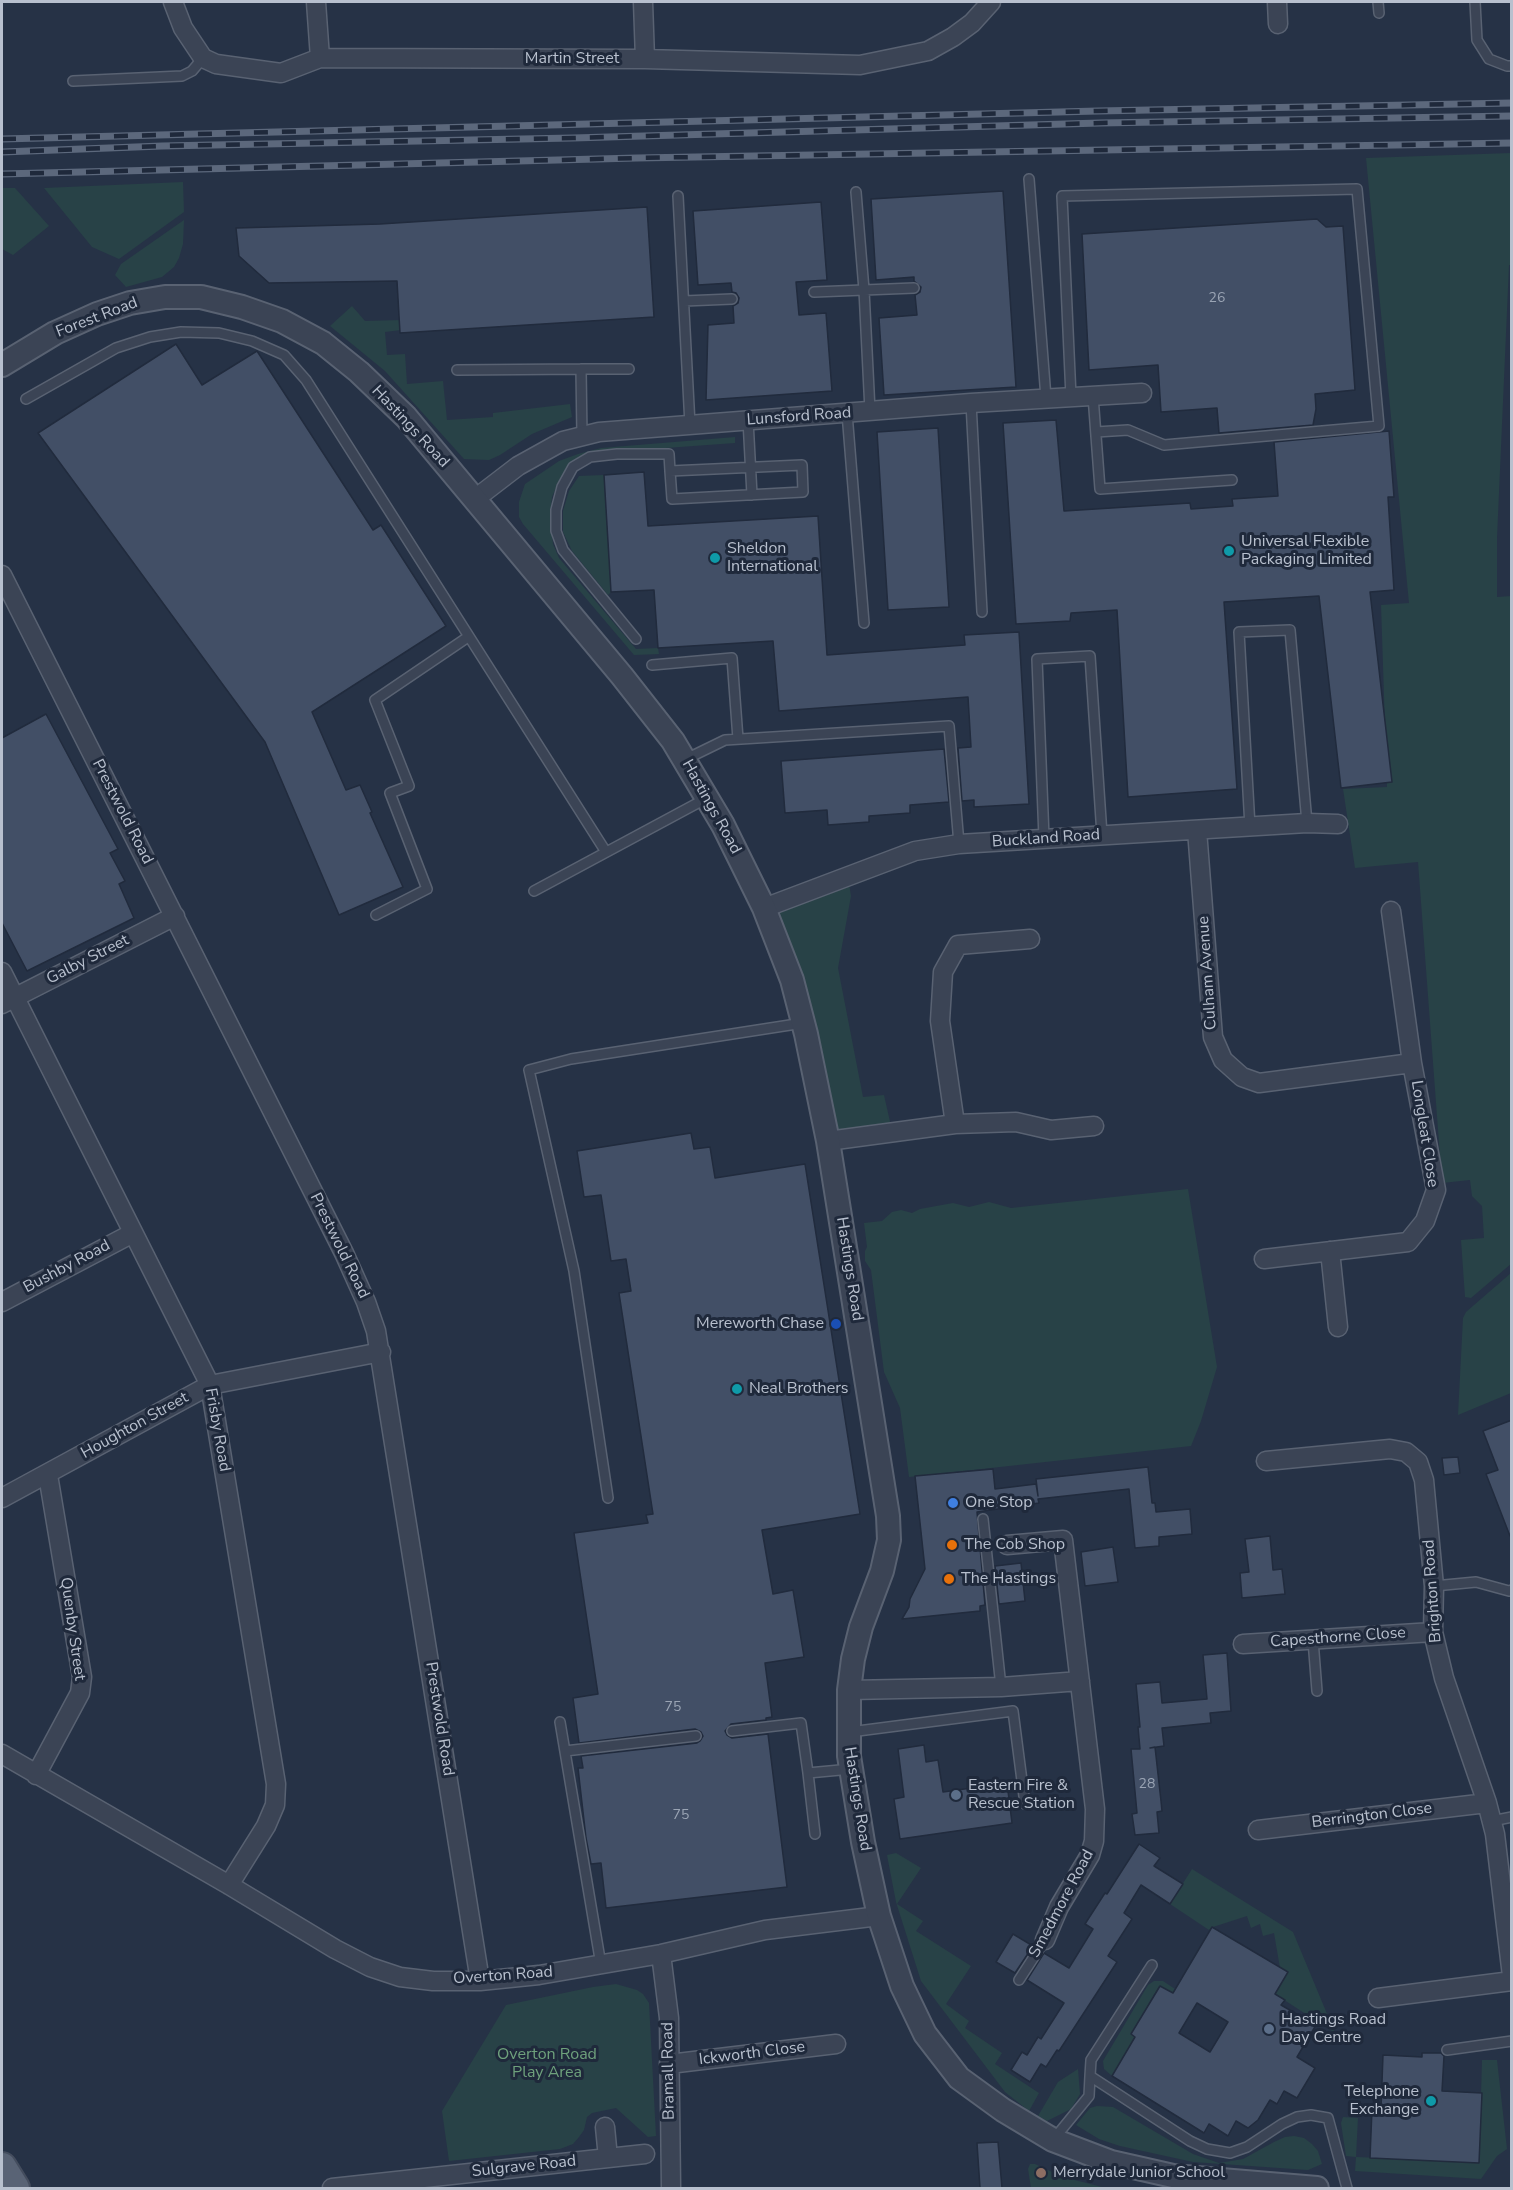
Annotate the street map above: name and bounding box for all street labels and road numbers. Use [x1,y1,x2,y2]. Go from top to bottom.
street label: Martin Street [525,49,619,69]
street label: Forest Road [53,294,141,342]
street label: Hastings Road [367,382,453,472]
street label: Lunsford Road [746,404,852,430]
street label: Prestwold Road [87,756,157,868]
street label: Hastings Road [677,756,745,858]
street label: Buckland Road [991,826,1101,852]
street label: Culham Avenue [1194,915,1222,1031]
street label: Galby Street [44,931,132,989]
street label: Longleat Close [1406,1079,1442,1189]
street label: Prestwold Road [305,1190,373,1302]
street label: Hastings Road [831,1216,867,1322]
street label: Bushby Road [20,1236,114,1298]
street label: Frisby Road [200,1387,234,1473]
street label: Houghton Street [78,1389,192,1463]
street label: Brighton Road [1420,1539,1446,1643]
street label: Quenby Street [55,1576,89,1682]
street label: Capesthorne Close [1269,1624,1407,1652]
street label: Prestwold Road [421,1661,457,1777]
street label: Hastings Road [839,1746,875,1852]
street label: Berrington Close [1311,1799,1433,1833]
street label: Smedmore Road [1025,1847,1099,1961]
street label: Overton Road [453,1963,553,1989]
street label: Bramall Road [659,2022,679,2120]
street label: Ickworth Close [698,2038,806,2070]
street label: Sulgrave Road [471,2152,577,2182]

